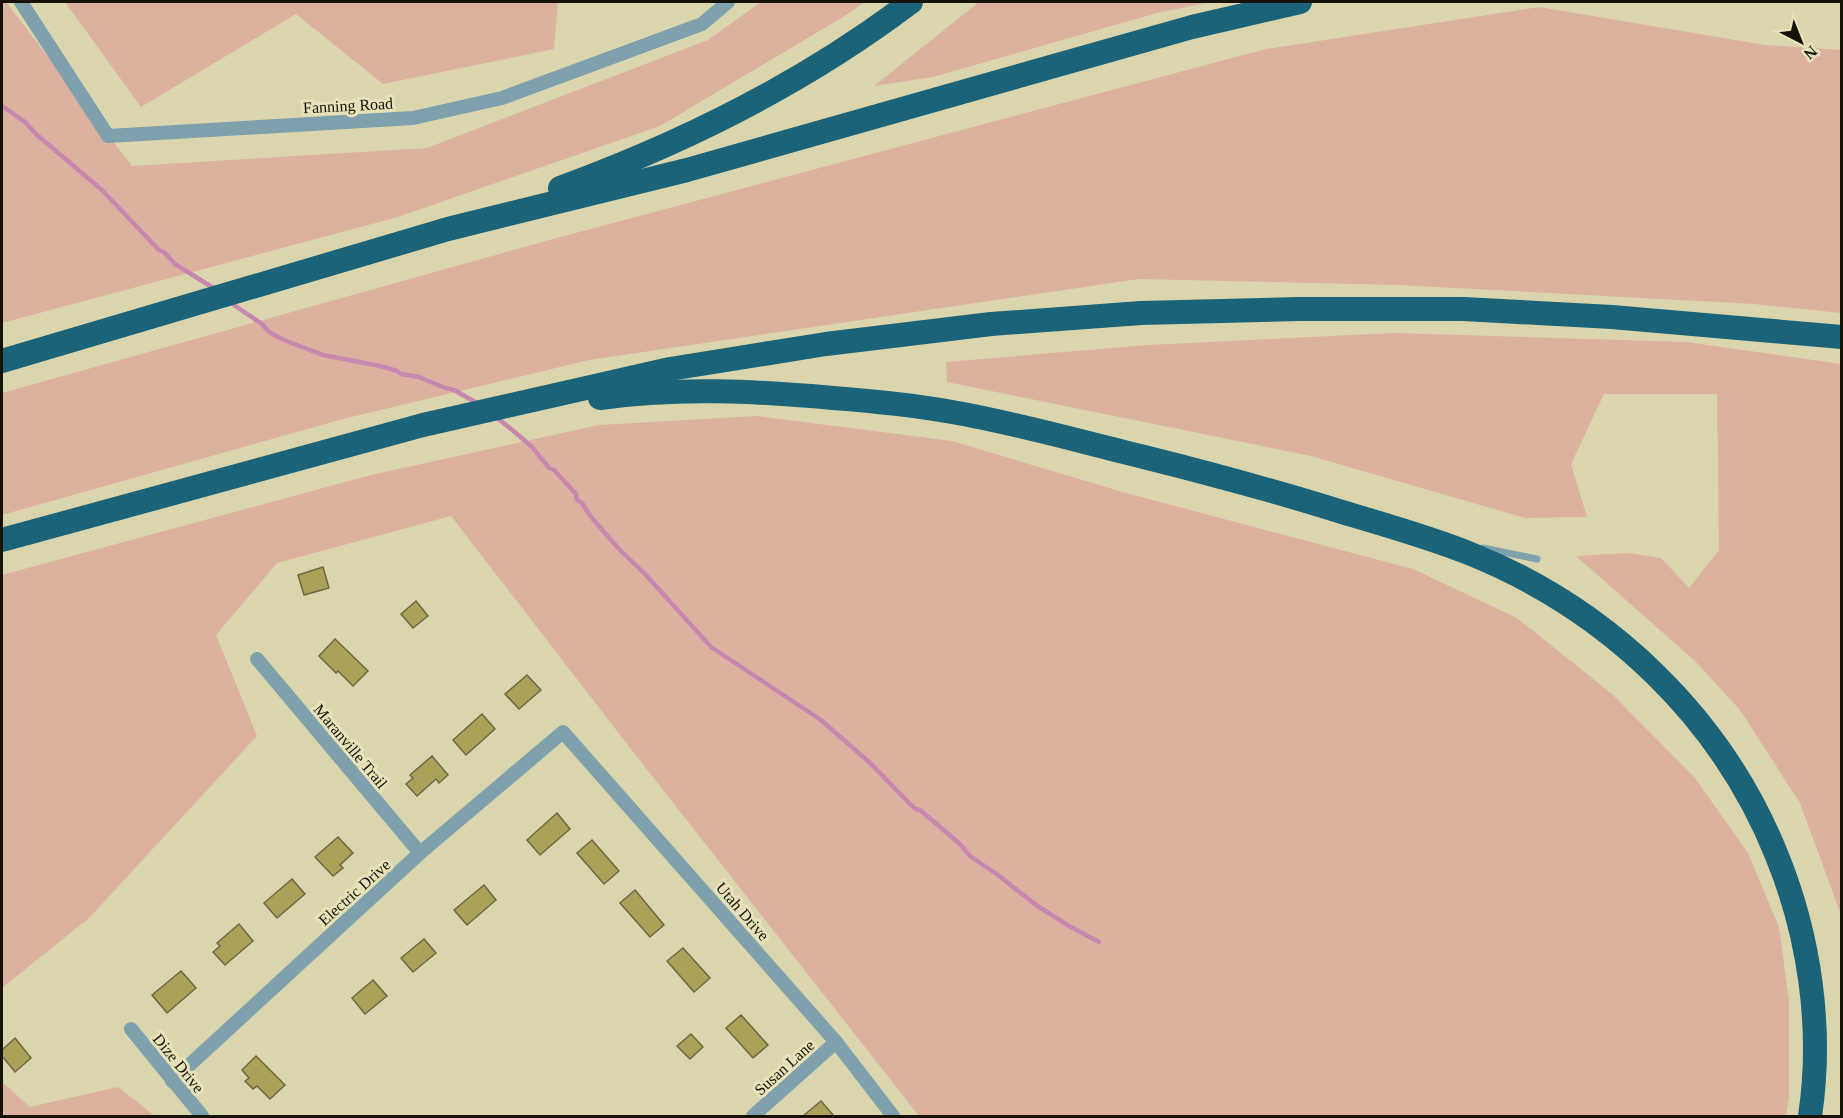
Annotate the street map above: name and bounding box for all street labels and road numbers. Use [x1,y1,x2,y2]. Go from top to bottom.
street label: Fanning Road [303,95,394,117]
street label: Maranville Trail [311,701,391,792]
street label: Electric Drive [315,856,394,929]
street label: Utah Drive [713,879,773,944]
street label: Dize Drive [150,1031,207,1096]
street label: Susan Lane [751,1036,818,1099]

